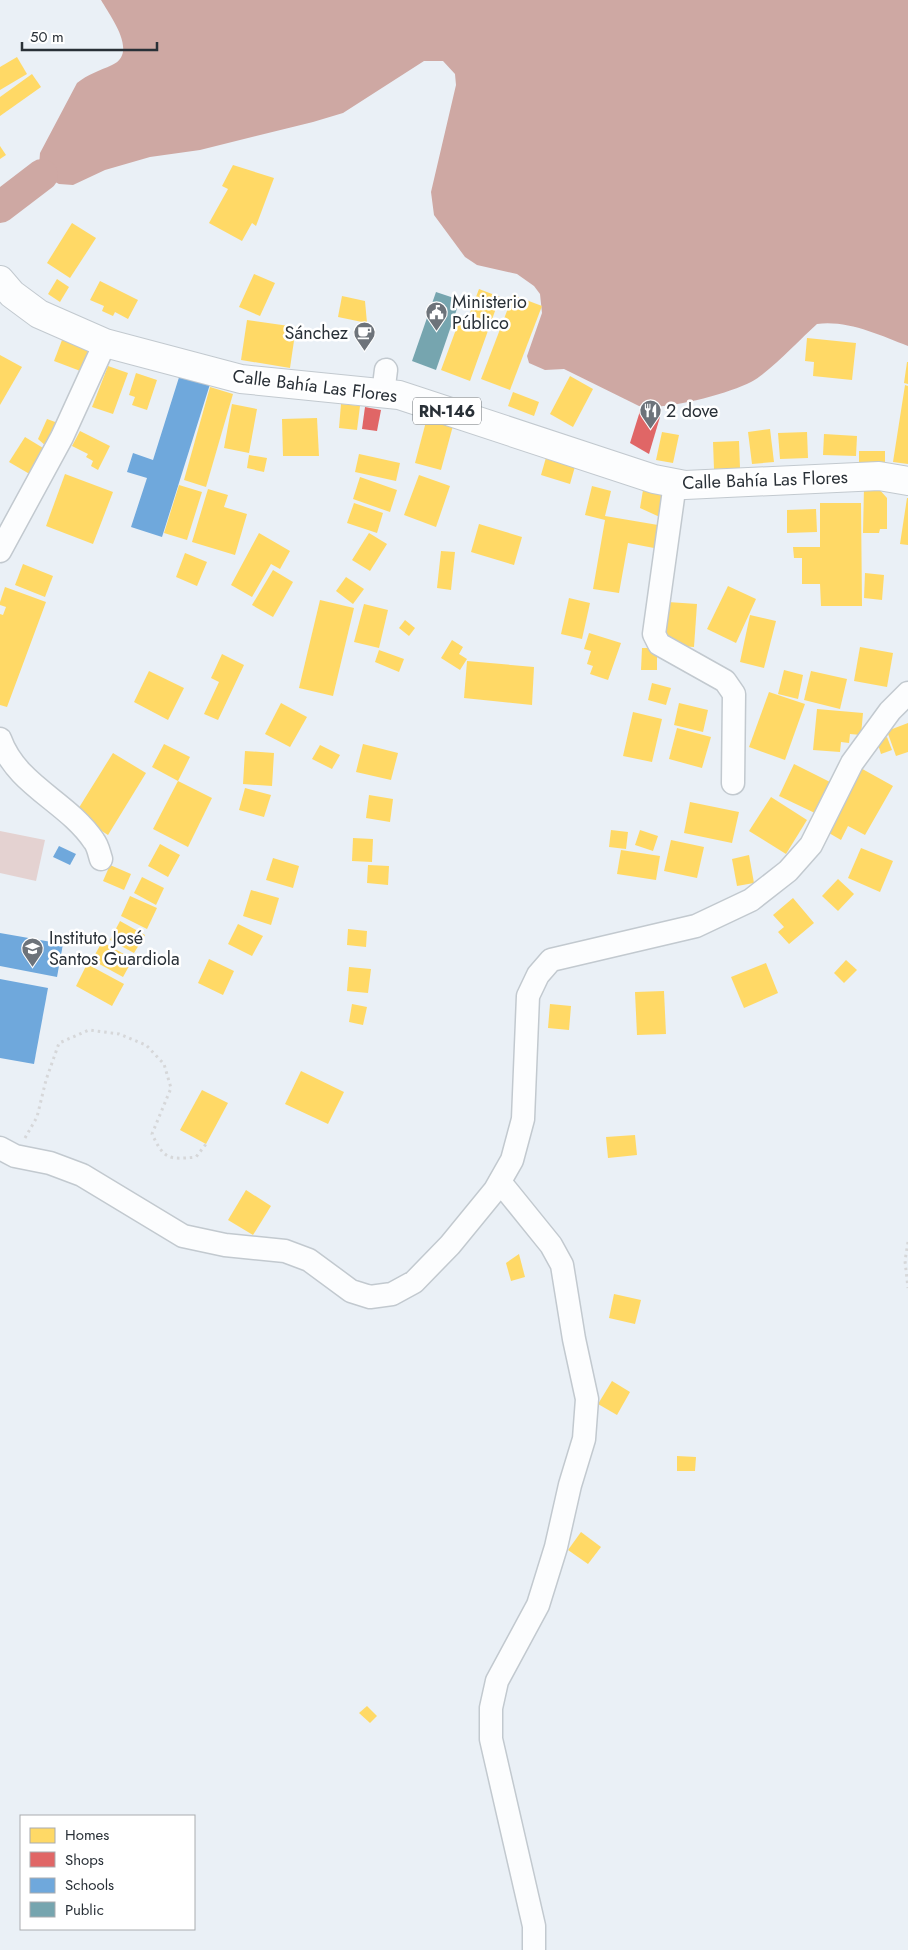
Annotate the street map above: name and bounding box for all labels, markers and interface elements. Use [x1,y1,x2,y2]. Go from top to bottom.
scale bar [22,20,158,52]
text: 50 m [30,26,64,48]
place label: Ministerio Público [452,289,527,336]
public building icon: Ministerio Público [424,300,448,331]
place label: Sánchez [285,320,349,346]
cafe icon: Sánchez [352,321,376,352]
street label: Calle Bahía Las Flores [231,363,399,409]
road number: RN-146 [413,398,481,424]
place label: 2 dove [666,398,718,424]
restaurant icon: 2 dove [638,399,662,430]
street label: Calle Bahía Las Flores [682,464,848,496]
place label: Instituto José Santos Guardiola [49,925,180,972]
school or university icon: Instituto José Santos Guardiola [21,936,45,967]
legend [20,1815,195,1930]
text: Homes [65,1824,109,1846]
text: Shops [65,1849,104,1871]
text: Schools [65,1874,114,1896]
text: Public [65,1899,104,1921]

